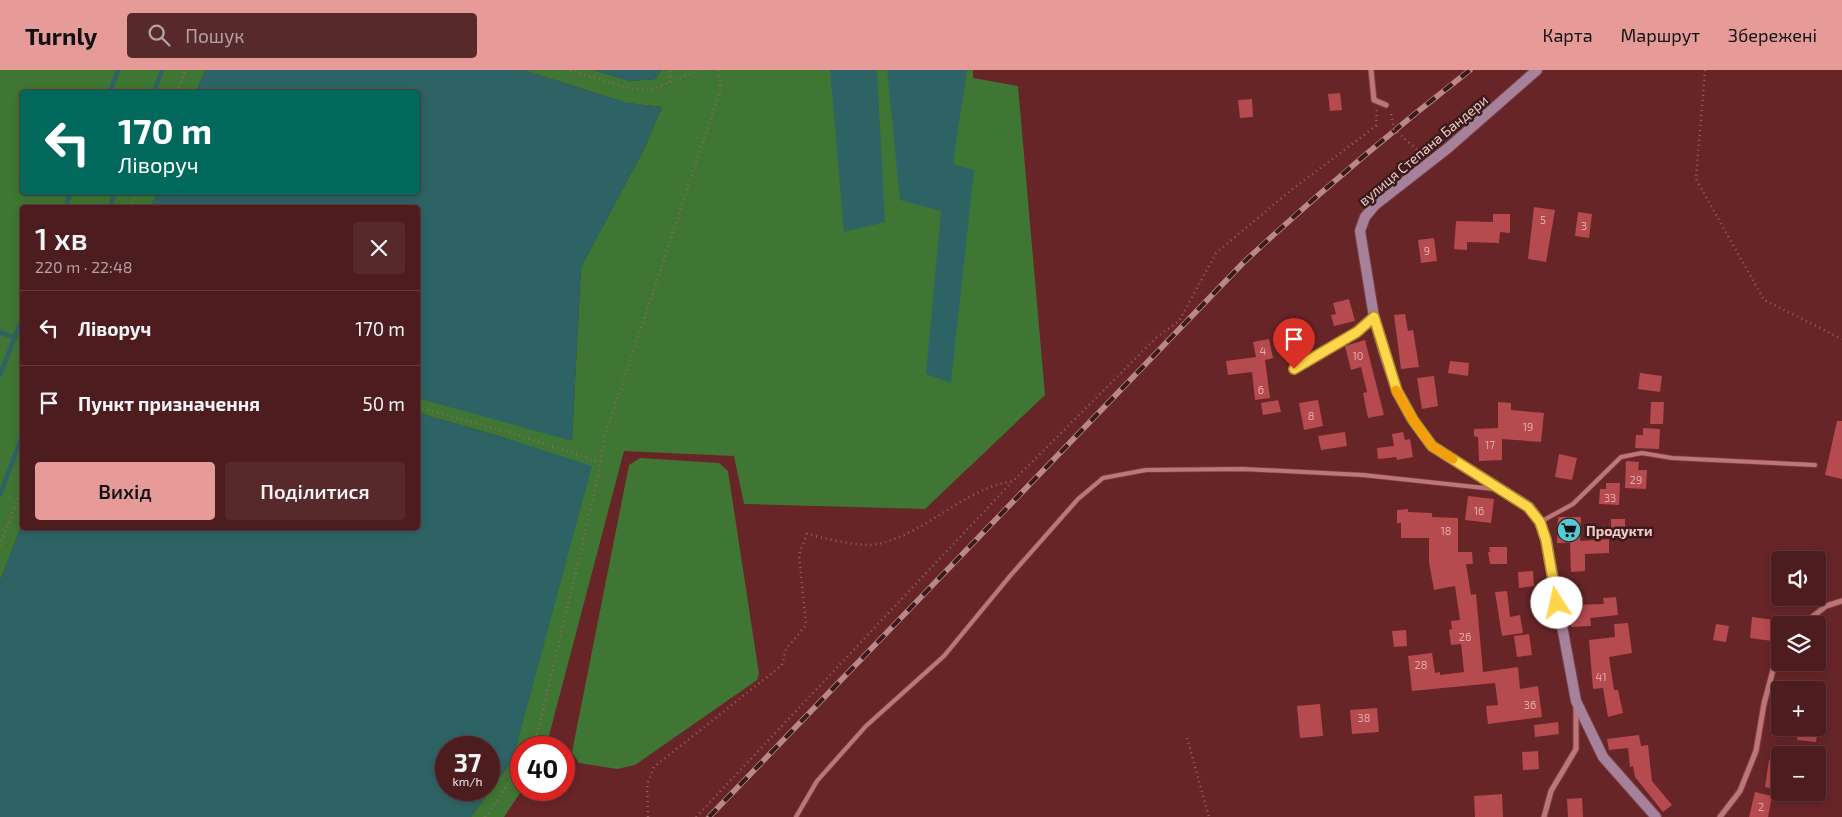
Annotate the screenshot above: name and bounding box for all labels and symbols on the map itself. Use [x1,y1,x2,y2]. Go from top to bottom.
street label: вулиця Степана Бандери [1355,91,1491,209]
house number: 5 [1540,213,1546,226]
house number: 3 [1581,219,1587,232]
house number: 9 [1424,244,1430,257]
pin [1273,318,1315,369]
house number: 4 [1260,344,1267,357]
house number: 10 [1352,349,1364,362]
house number: 6 [1258,383,1264,396]
house number: 8 [1308,409,1314,422]
house number: 19 [1523,420,1533,433]
house number: 17 [1485,438,1495,451]
house number: 29 [1630,473,1642,486]
house number: 33 [1604,491,1616,504]
house number: 16 [1474,504,1484,517]
supermarket icon: Продукти [1556,517,1582,543]
place label: Продукти [1586,522,1652,539]
house number: 18 [1440,524,1452,537]
position arrow [1530,576,1582,628]
house number: 26 [1459,630,1471,643]
house number: 28 [1415,658,1427,671]
house number: 41 [1595,670,1607,683]
house number: 36 [1524,698,1536,711]
house number: 38 [1358,711,1370,724]
speed limit sign: 40 [510,736,575,801]
house number: 2 [1758,800,1764,813]

